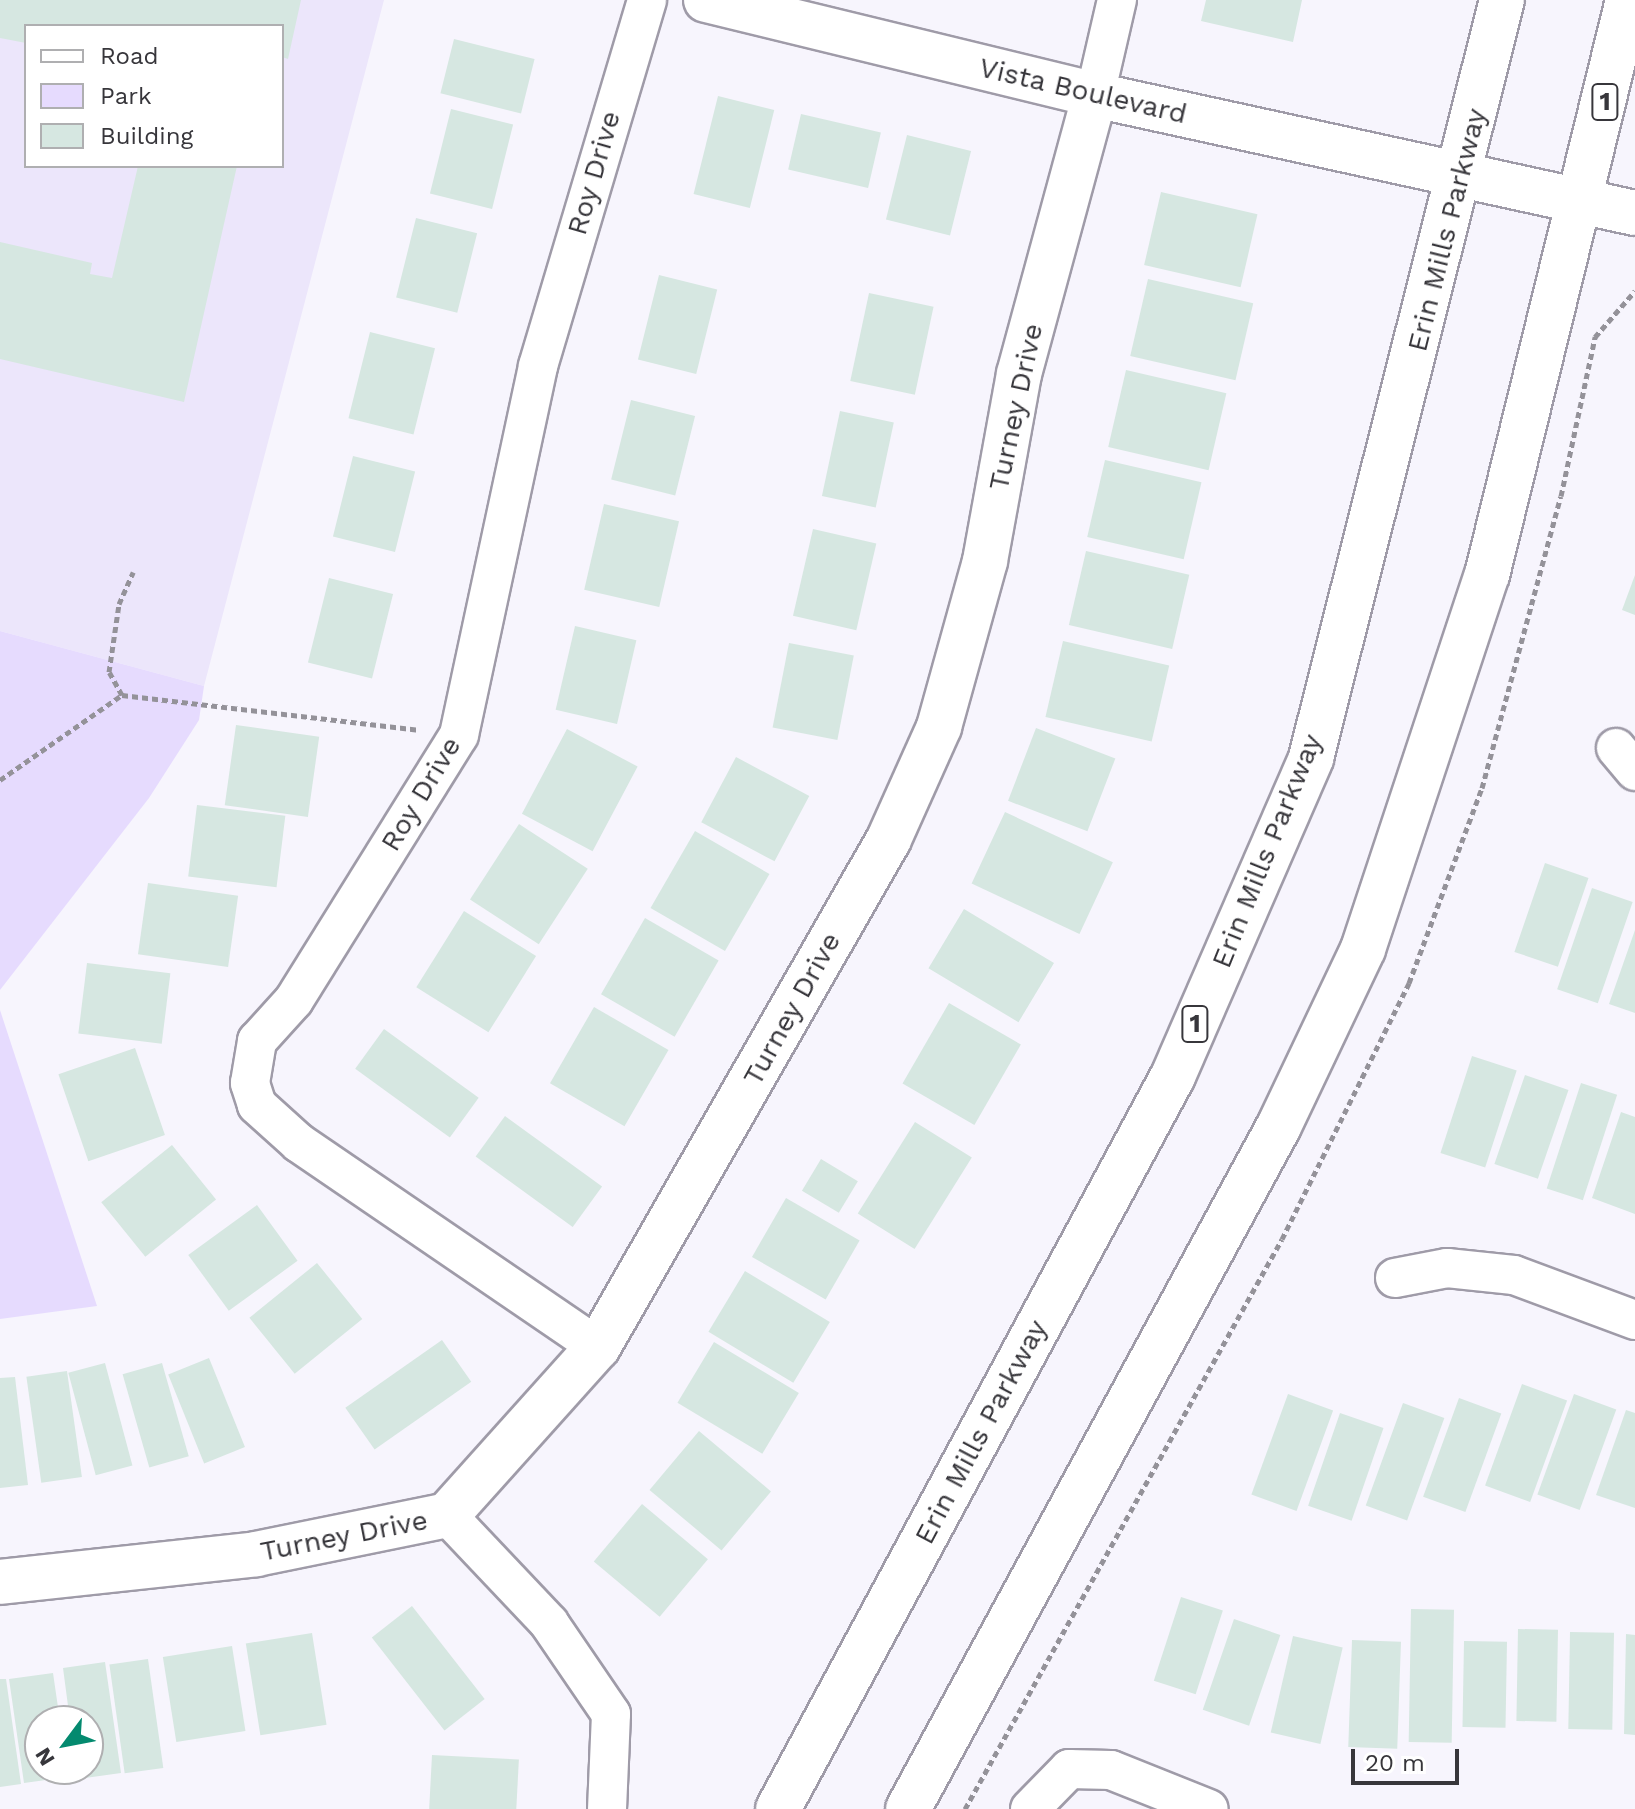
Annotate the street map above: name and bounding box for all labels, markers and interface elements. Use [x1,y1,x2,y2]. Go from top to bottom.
legend [24,24,284,168]
text: Road [100,42,159,70]
street label: Vista Boulevard [976,51,1190,131]
road number: 1 [1591,80,1619,124]
text: Park [100,82,152,110]
street label: Erin Mills Parkway [1401,105,1493,355]
street label: Roy Drive [560,107,628,239]
text: Building [100,122,193,150]
street label: Turney Drive [982,320,1050,494]
street label: Erin Mills Parkway [1205,729,1329,973]
street label: Roy Drive [374,730,468,858]
street label: Turney Drive [736,926,848,1092]
road number: 1 [1181,1002,1209,1046]
street label: Erin Mills Parkway [908,1314,1054,1550]
street label: Turney Drive [257,1503,431,1569]
north arrow [24,1705,104,1785]
scale bar [1355,1733,1463,1783]
text: N [30,1743,60,1770]
text: 20 m [1365,1749,1425,1777]

